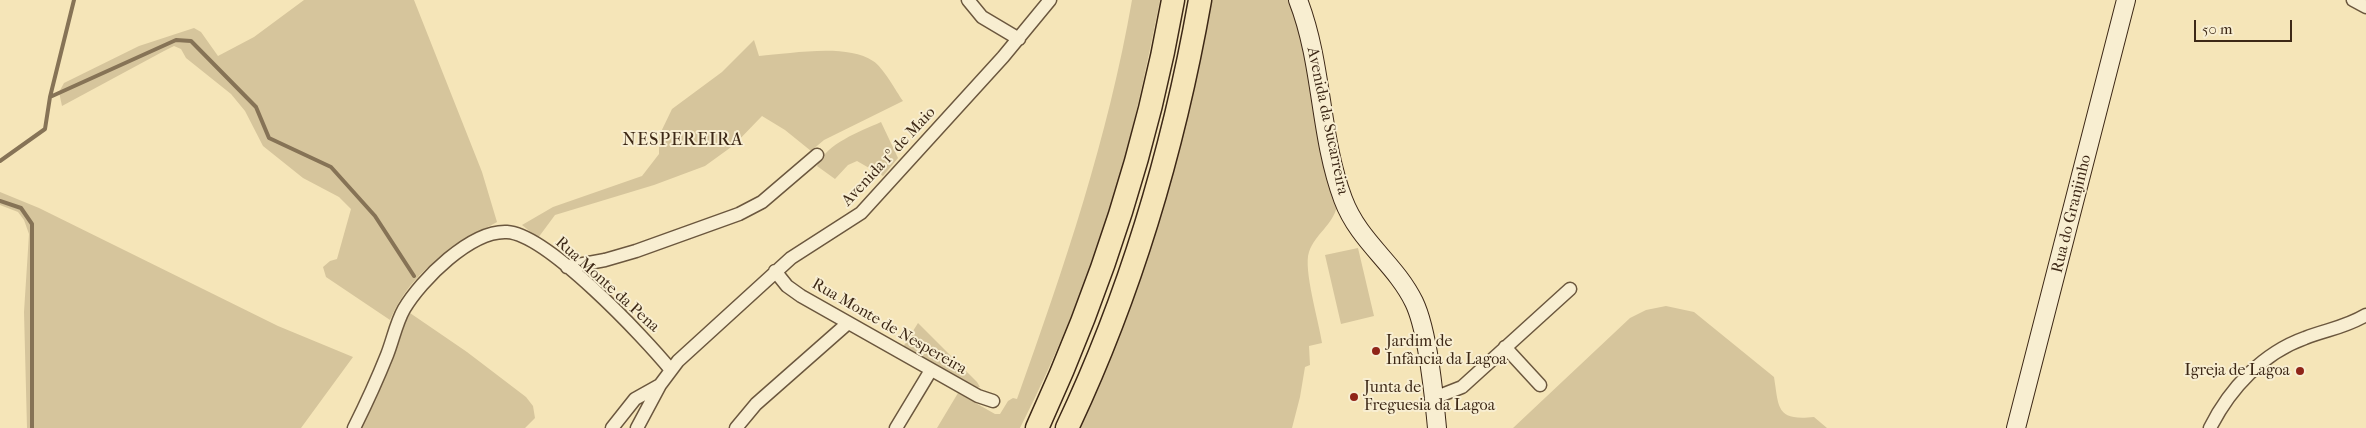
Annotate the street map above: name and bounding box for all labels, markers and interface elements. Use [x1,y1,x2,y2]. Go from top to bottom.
scale bar [2196,10,2294,42]
text: 50 m [2202,20,2232,38]
street label: Avenida da Sucarreira [1302,45,1352,197]
street label: Avenida 1º de Maio [838,103,940,211]
district label: NESPEREIRA [621,130,745,152]
street label: Rua do Granjinho [2048,153,2096,275]
street label: Rua Monte da Pena [551,233,663,337]
street label: Rua Monte de Nespereira [808,275,970,379]
place label: Jardim de Infância da Lagoa [1386,332,1507,370]
marker: Jardim de Infância da Lagoa [1370,345,1382,357]
place label: Igreja de Lagoa [2184,361,2290,381]
marker: Igreja de Lagoa [2294,365,2306,377]
place label: Junta de Freguesia da Lagoa [1364,378,1495,416]
marker: Junta de Freguesia da Lagoa [1348,391,1360,403]

